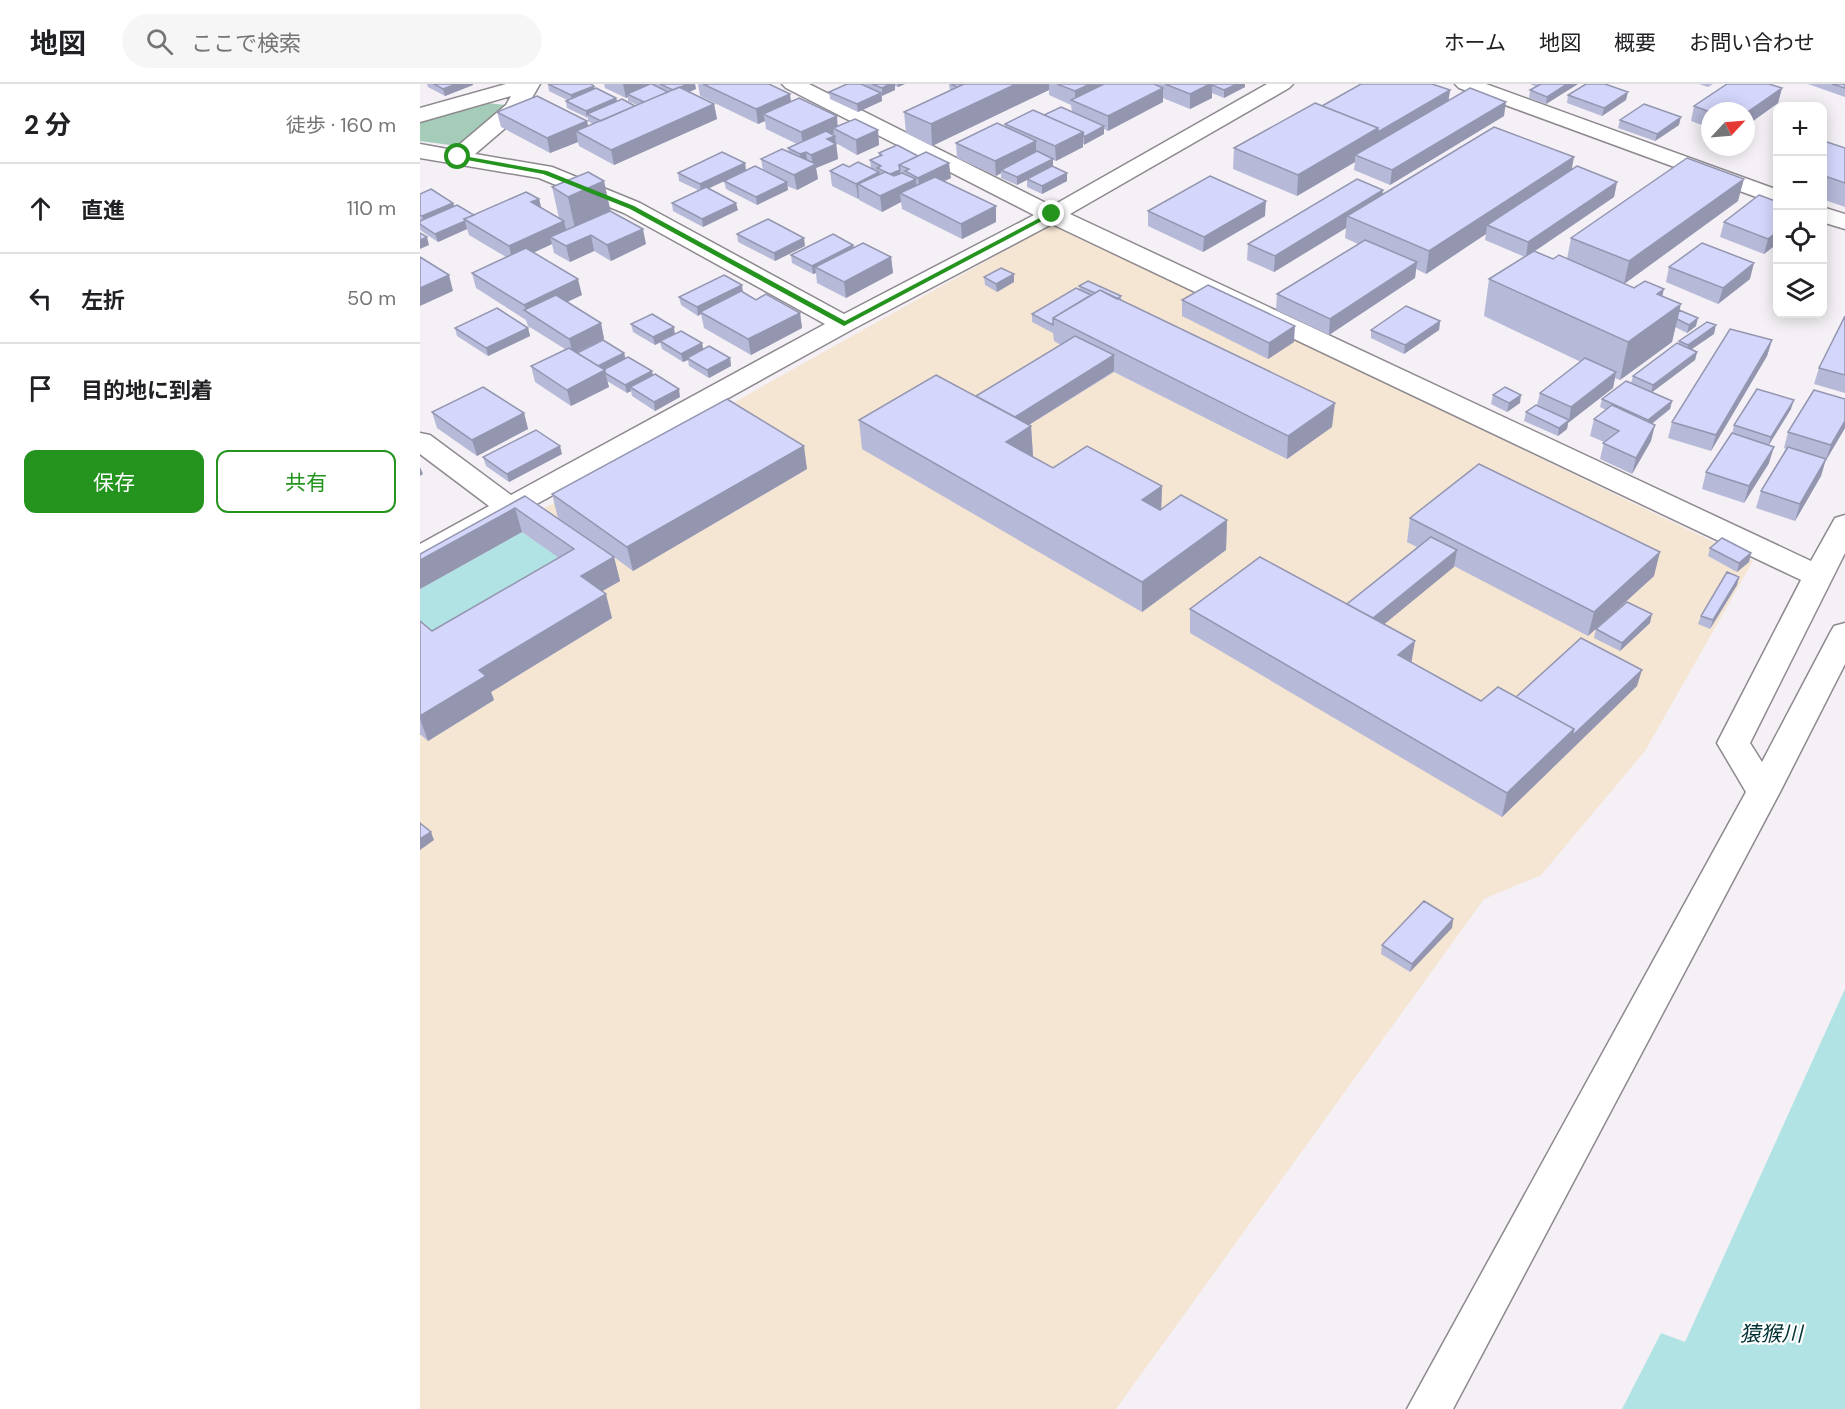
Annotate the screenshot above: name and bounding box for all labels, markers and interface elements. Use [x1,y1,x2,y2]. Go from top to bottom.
search box [122,14,542,68]
text: 地図 [30,25,86,62]
icon: search [143,25,176,58]
text: ここで検索 [191,29,301,58]
text: ホーム [1444,29,1506,57]
text: 地図 [1539,29,1581,57]
text: 概要 [1614,29,1656,57]
text: お問い合わせ [1689,29,1815,57]
north arrow [1701,102,1755,156]
map controls [1773,102,1827,318]
button: + [1773,102,1827,156]
text: 2 分 [24,108,71,142]
text: 徒歩 · 160 m [286,112,396,138]
route start [444,143,470,169]
button: − [1773,156,1827,210]
icon: ahead [24,192,57,225]
text: 110 m [347,195,396,221]
text: 直進 [81,196,125,225]
route end [1038,200,1064,226]
button: locate [1773,210,1827,264]
button: layers [1773,264,1827,318]
icon: left [24,282,57,315]
text: 50 m [347,285,396,311]
text: 左折 [81,286,125,315]
icon: arrive [24,372,57,405]
text: 目的地に到着 [81,376,213,405]
button: 保存 [24,450,204,513]
button: 共有 [216,450,396,513]
water label: 猿猴川 [1740,1320,1804,1348]

